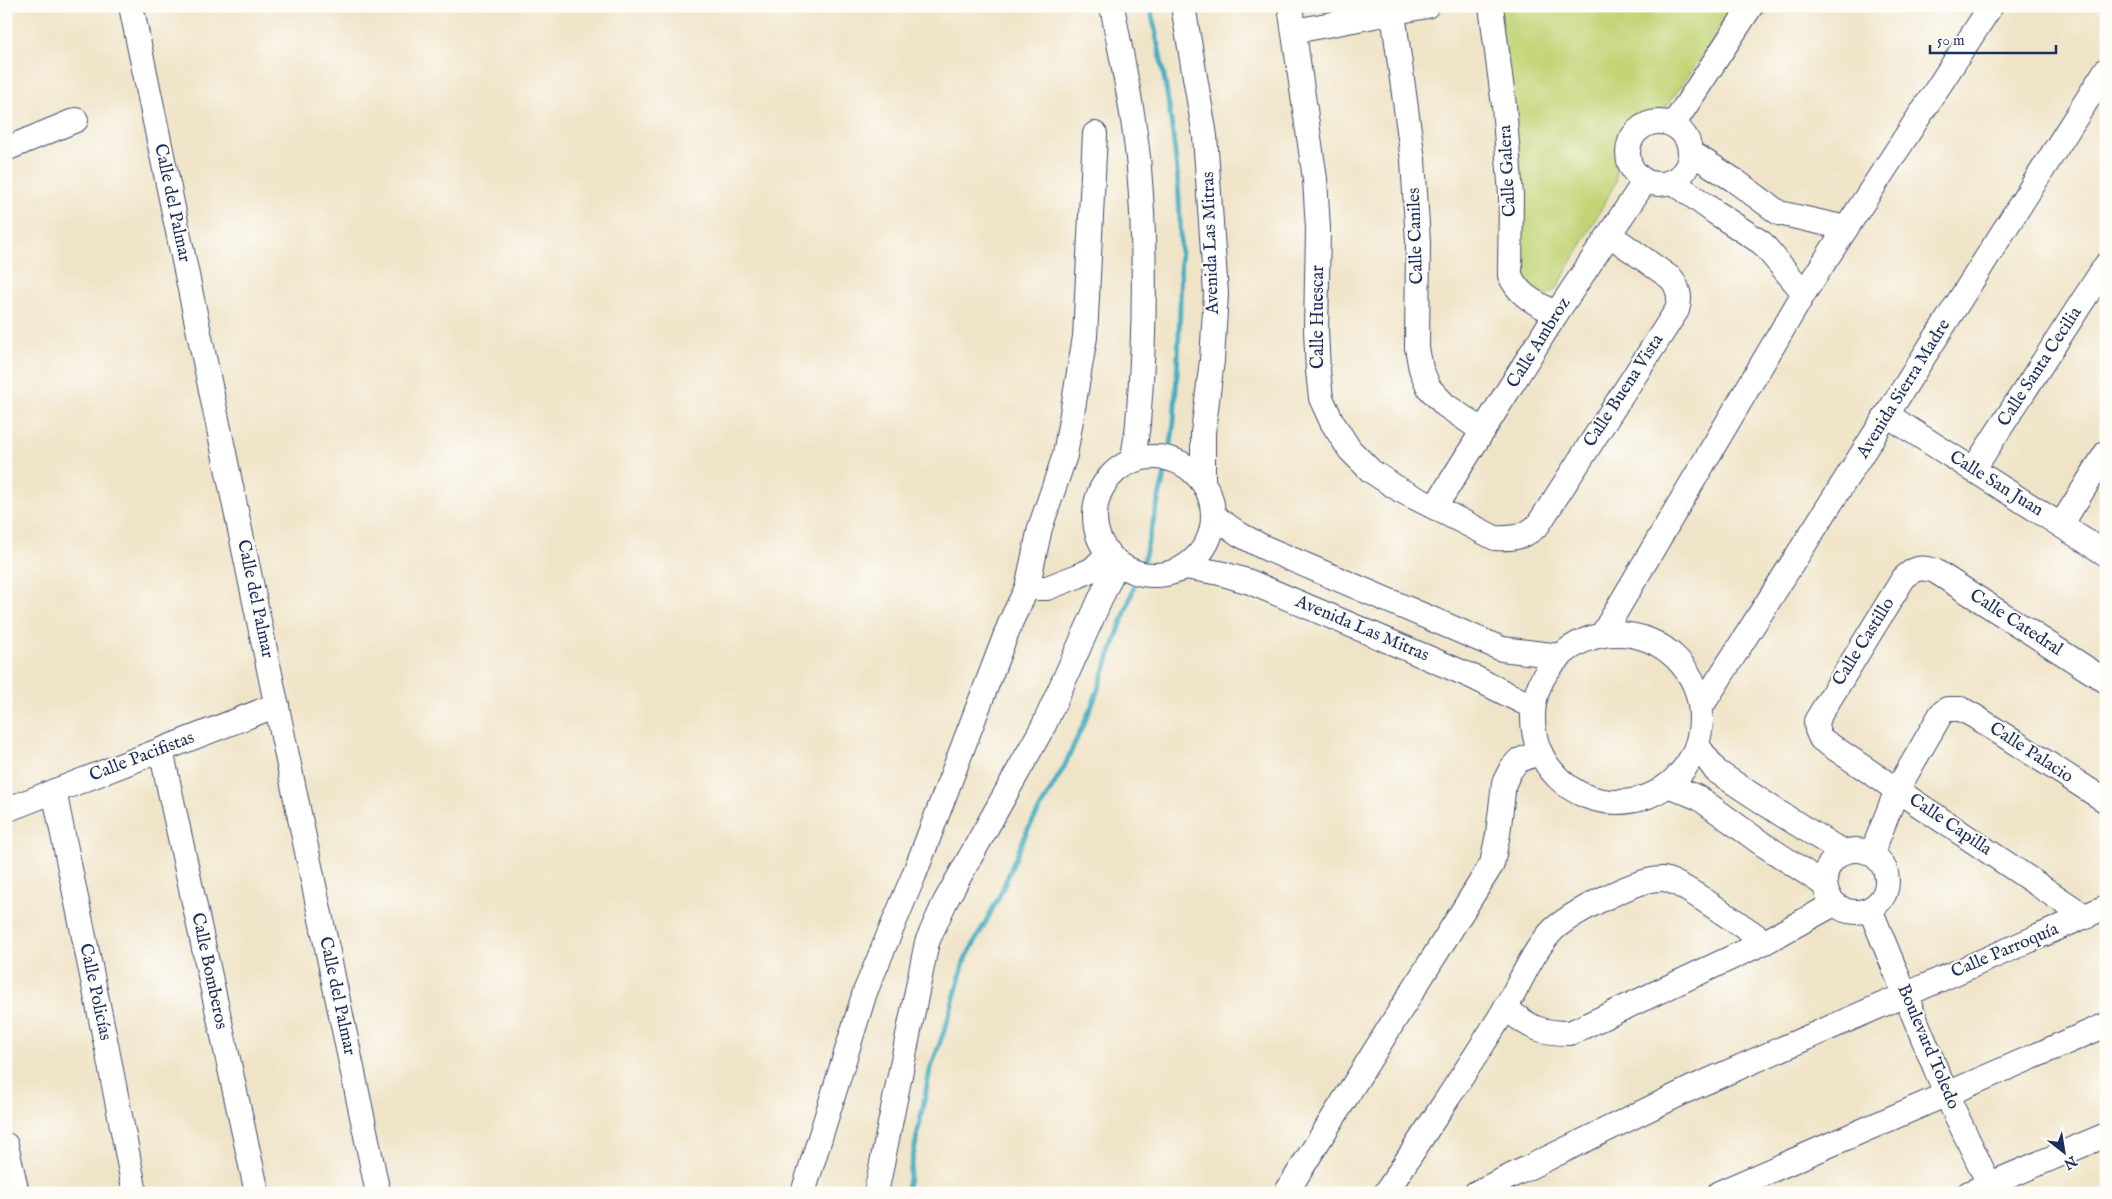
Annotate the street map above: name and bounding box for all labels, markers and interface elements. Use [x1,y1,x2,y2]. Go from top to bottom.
scale bar [1930,22,2056,54]
text: 50 m [1937,31,1965,50]
street label: Calle Galera [1494,124,1522,218]
street label: Calle del Palmar [148,142,196,265]
street label: Avenida Las Mitras [1197,171,1225,316]
street label: Calle Caniles [1403,187,1429,285]
street label: Calle Huescar [1307,265,1330,369]
street label: Calle Ambroz [1502,293,1576,393]
street label: Calle Santa Cecilia [1993,303,2087,431]
street label: Avenida Sierra Madre [1851,315,1956,464]
street label: Calle Buena Vista [1579,330,1669,452]
street label: Calle San Juan [1945,446,2048,522]
street label: Calle del Palmar [231,538,279,661]
street label: Calle Catedral [1965,584,2067,662]
street label: Avenida Las Mitras [1291,590,1432,668]
street label: Calle Castillo [1828,593,1900,691]
street label: Calle Palacio [1985,717,2078,789]
street label: Calle Pacifistas [86,726,198,788]
street label: Calle Capilla [1904,789,1996,861]
street label: Calle Bomberos [185,911,233,1031]
street label: Calle Parroquía [1948,918,2062,984]
street label: Calle del Palmar [313,935,361,1058]
street label: Calle Policías [73,941,117,1043]
street label: Boulevard Toledo [1891,981,1965,1113]
north arrow [2040,1126,2090,1176]
text: N [2060,1151,2081,1173]

